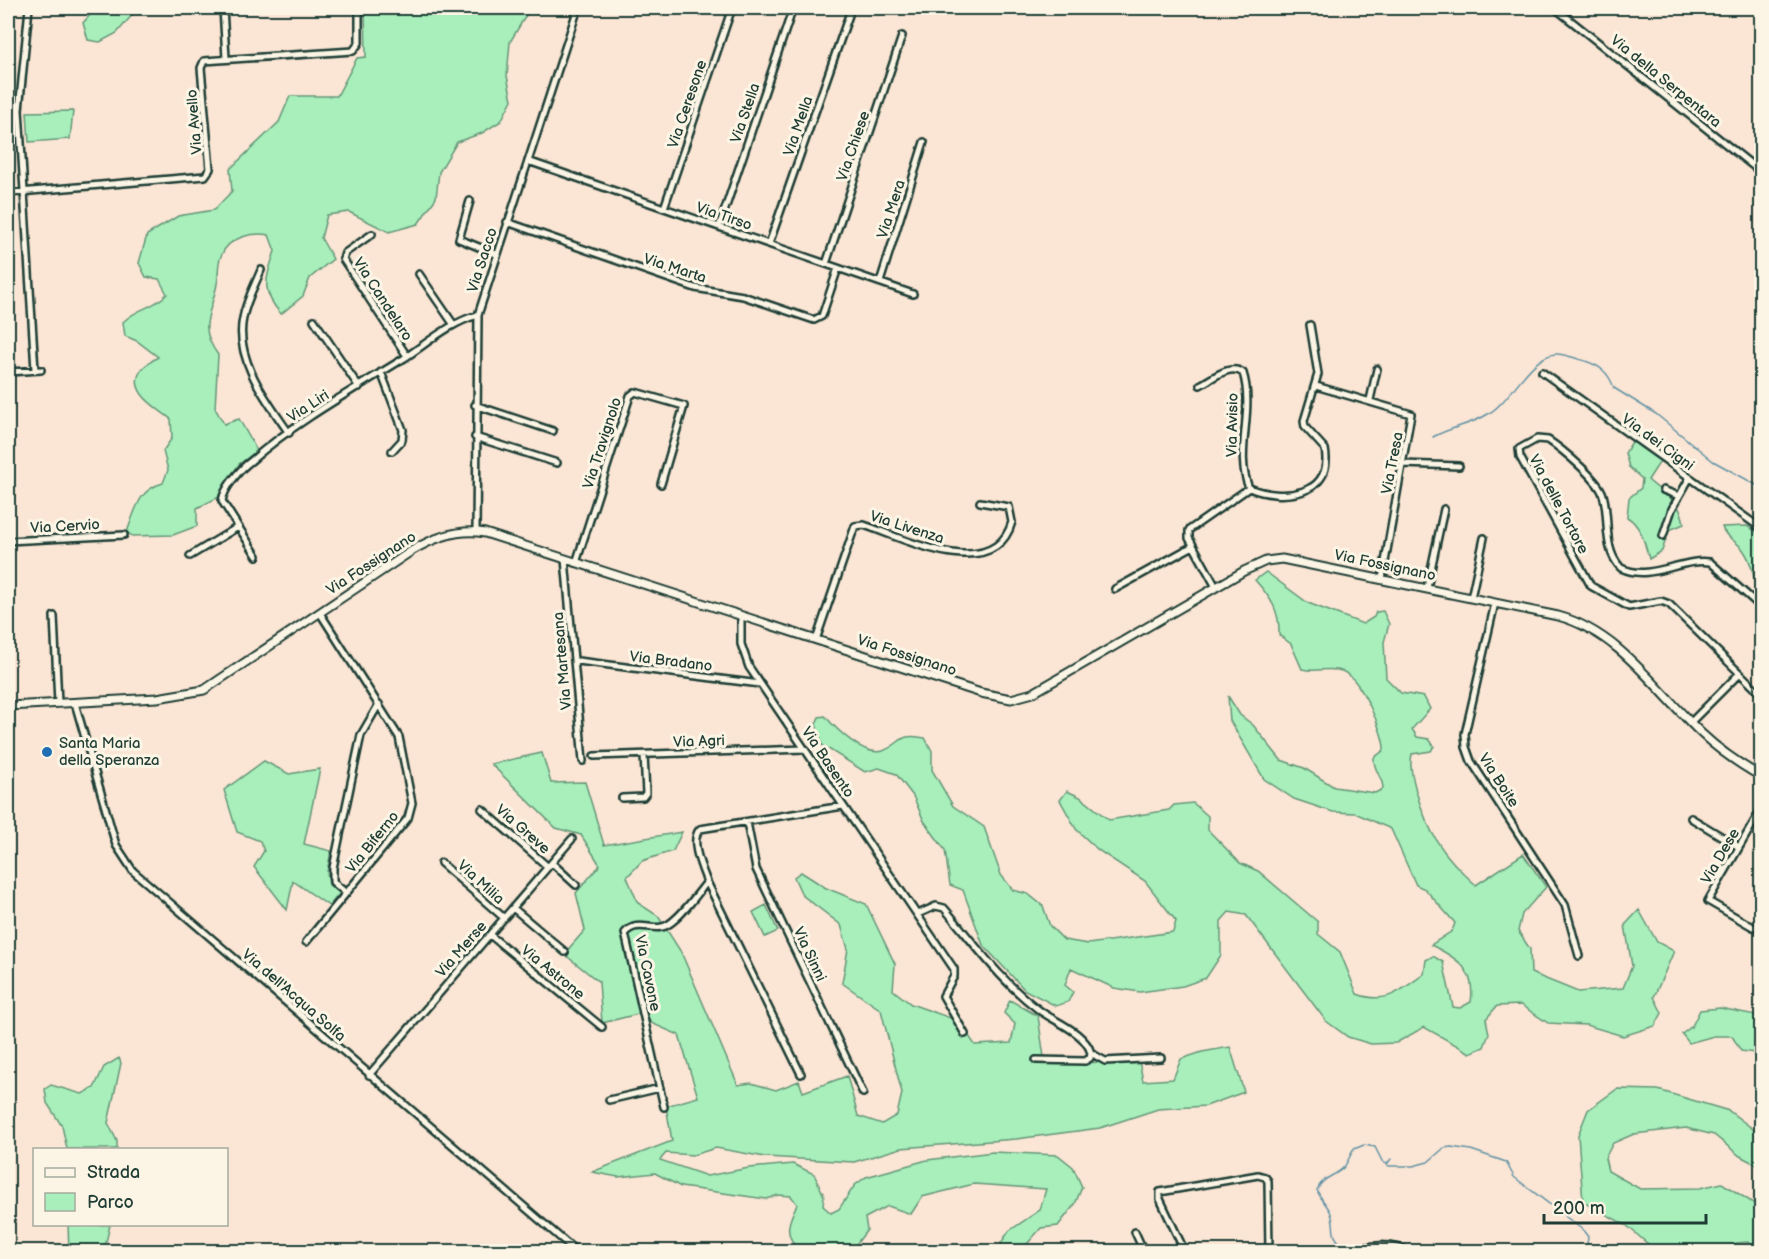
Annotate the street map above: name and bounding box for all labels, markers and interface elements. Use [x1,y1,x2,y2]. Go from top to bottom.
street label: Via della Serpentara [1606,31,1725,132]
street label: Via Ceresone [663,57,711,151]
street label: Via Stella [726,81,765,146]
street label: Via Avello [182,89,207,155]
street label: Via Mella [779,94,818,159]
street label: Via Chiese [833,108,874,184]
street label: Via Mera [873,177,910,241]
street label: Via Tirso [693,198,754,235]
street label: Via Sacco [463,225,502,295]
street label: Via Marta [641,249,709,288]
street label: Via Candelaro [349,254,417,345]
street label: Via Liri [284,386,333,427]
street label: Via Avisio [1222,393,1243,457]
street label: Via Travignolo [579,395,626,491]
street label: Via dei Cigni [1618,410,1698,475]
street label: Via Tresa [1377,430,1408,496]
street label: Via delle Tortore [1524,451,1593,557]
street label: Via Livenza [867,507,946,548]
street label: Via Cervio [30,515,100,538]
street label: Via Fossignano [323,527,420,600]
street label: Via Fossignano [1332,545,1437,586]
street label: Via Martesana [549,611,576,711]
street label: Via Fossignano [855,630,959,680]
street label: Via Bradano [628,647,713,676]
street label: Via Basento [797,723,858,801]
street label: Via Agri [673,731,725,752]
place label: Santa Maria della Speranza [59,734,160,770]
marker: Santa Maria della Speranza [40,745,54,759]
street label: Via Boite [1474,750,1523,811]
street label: Via Greve [491,800,554,858]
street label: Via Biferno [342,807,403,877]
street label: Via Dese [1697,825,1744,888]
street label: Via Milia [453,856,508,909]
street label: Via Merse [432,917,491,982]
street label: Via Sinni [789,924,830,985]
street label: Via Cavone [630,933,665,1013]
street label: Via Astrone [517,941,589,1004]
street label: Via dell'Acqua Solfa [238,945,350,1046]
legend [33,1148,228,1226]
text: Strada [87,1162,140,1183]
scale bar [1544,1187,1706,1225]
text: Parco [87,1192,134,1213]
text: 200 m [1553,1198,1605,1219]

